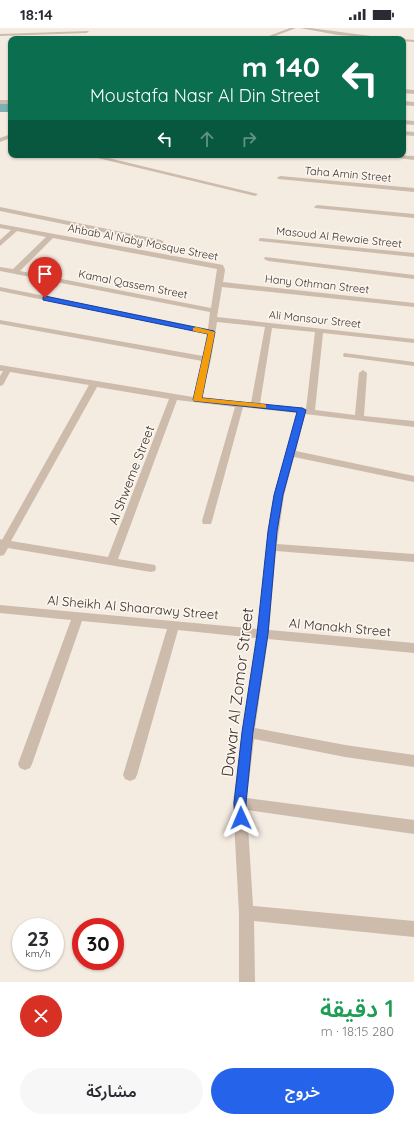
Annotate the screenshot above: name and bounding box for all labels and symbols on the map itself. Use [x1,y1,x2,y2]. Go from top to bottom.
street label: Taha Amin Street [304,163,392,185]
street label: Ahbab Al Naby Mosque Street [67,221,220,263]
street label: Masoud Al Rewaie Street [275,223,403,251]
pin [28,257,62,298]
street label: Kamal Qassem Street [77,267,189,302]
street label: Hany Othman Street [264,272,370,296]
street label: Ali Mansour Street [268,307,362,331]
street label: Al Shweme Street [105,423,157,527]
street label: Al Sheikh Al Shaarawy Street [47,592,219,622]
street label: Dawar Al Zomor Street [217,606,257,778]
street label: Al Manakh Street [288,615,392,639]
position arrow [220,797,262,839]
speed limit sign: 30 [72,918,124,970]

